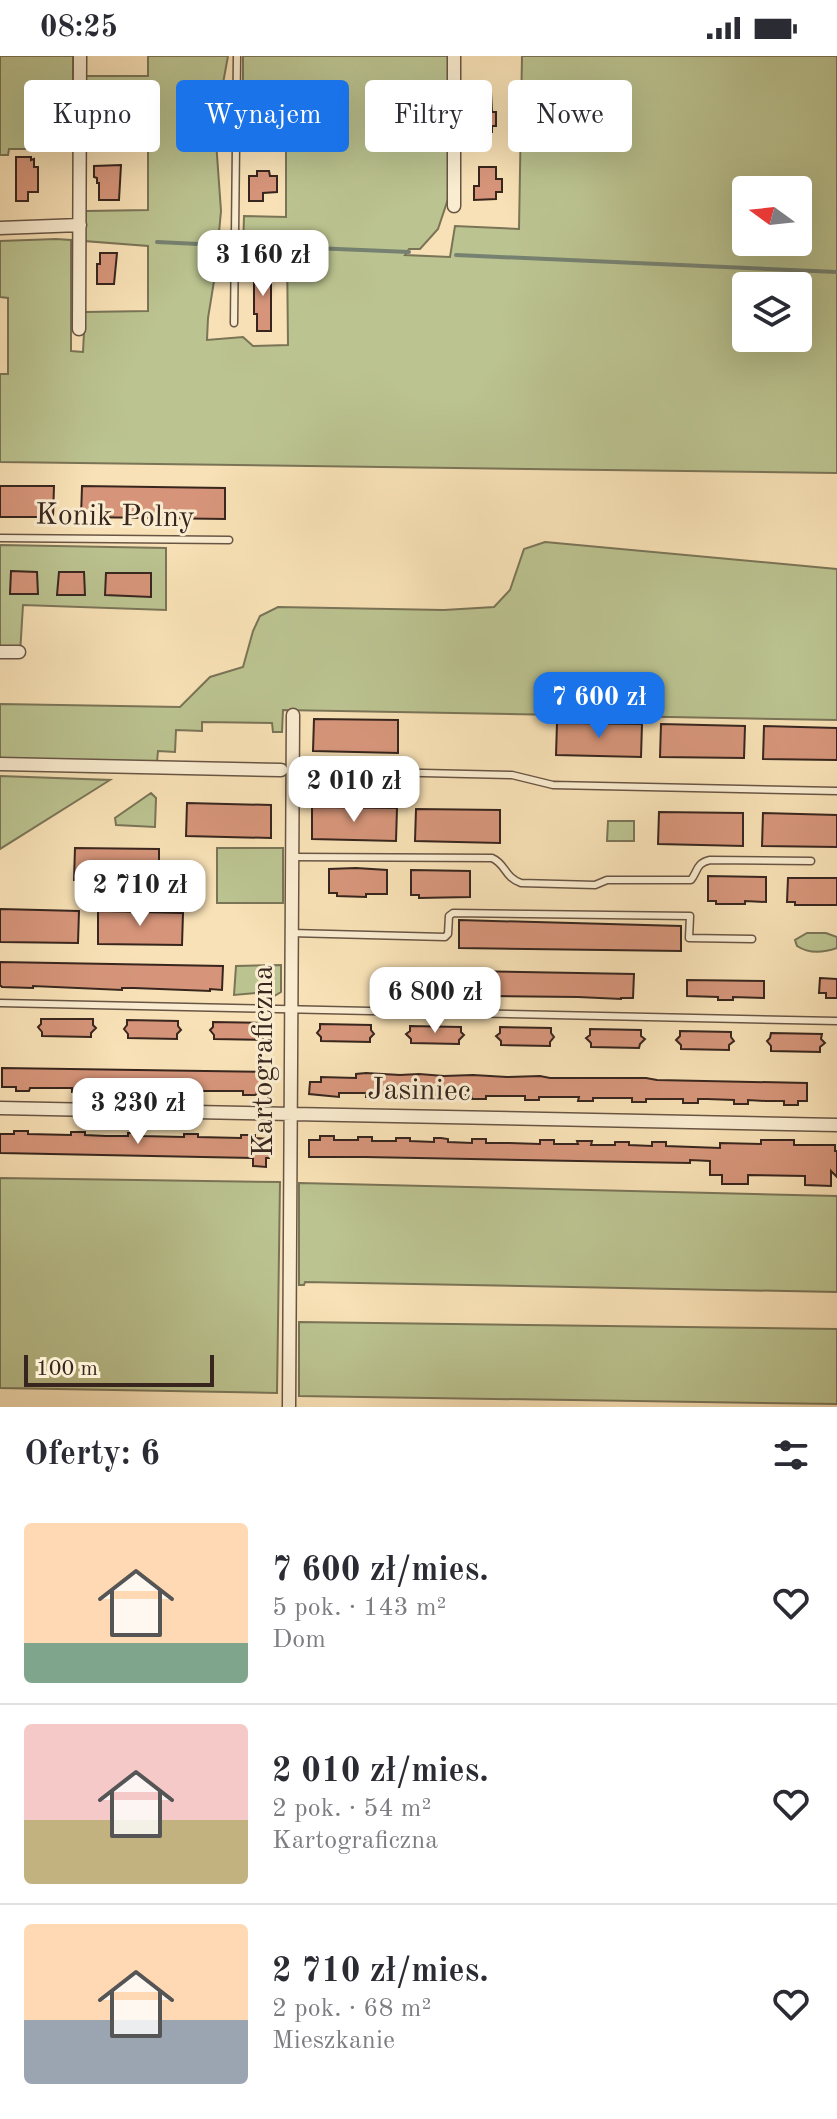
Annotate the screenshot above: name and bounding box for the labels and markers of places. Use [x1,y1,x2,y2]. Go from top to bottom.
pin: 3 160 zł [180,230,346,298]
pin: 7 600 zł [516,672,682,740]
pin: 2 010 zł [271,756,437,824]
pin: 2 710 zł [57,860,223,928]
pin: 6 800 zł [352,967,518,1035]
pin: 3 230 zł [55,1078,221,1146]

